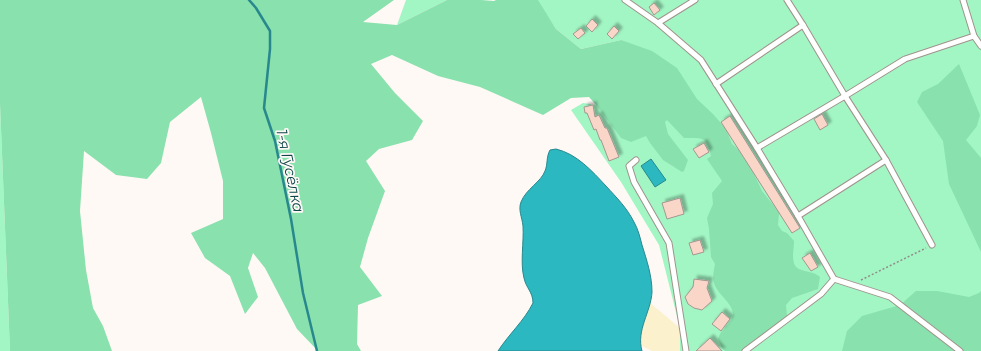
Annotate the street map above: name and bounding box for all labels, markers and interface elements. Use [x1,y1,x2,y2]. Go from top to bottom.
water label: 1-я Гусёлка [272,127,309,214]

